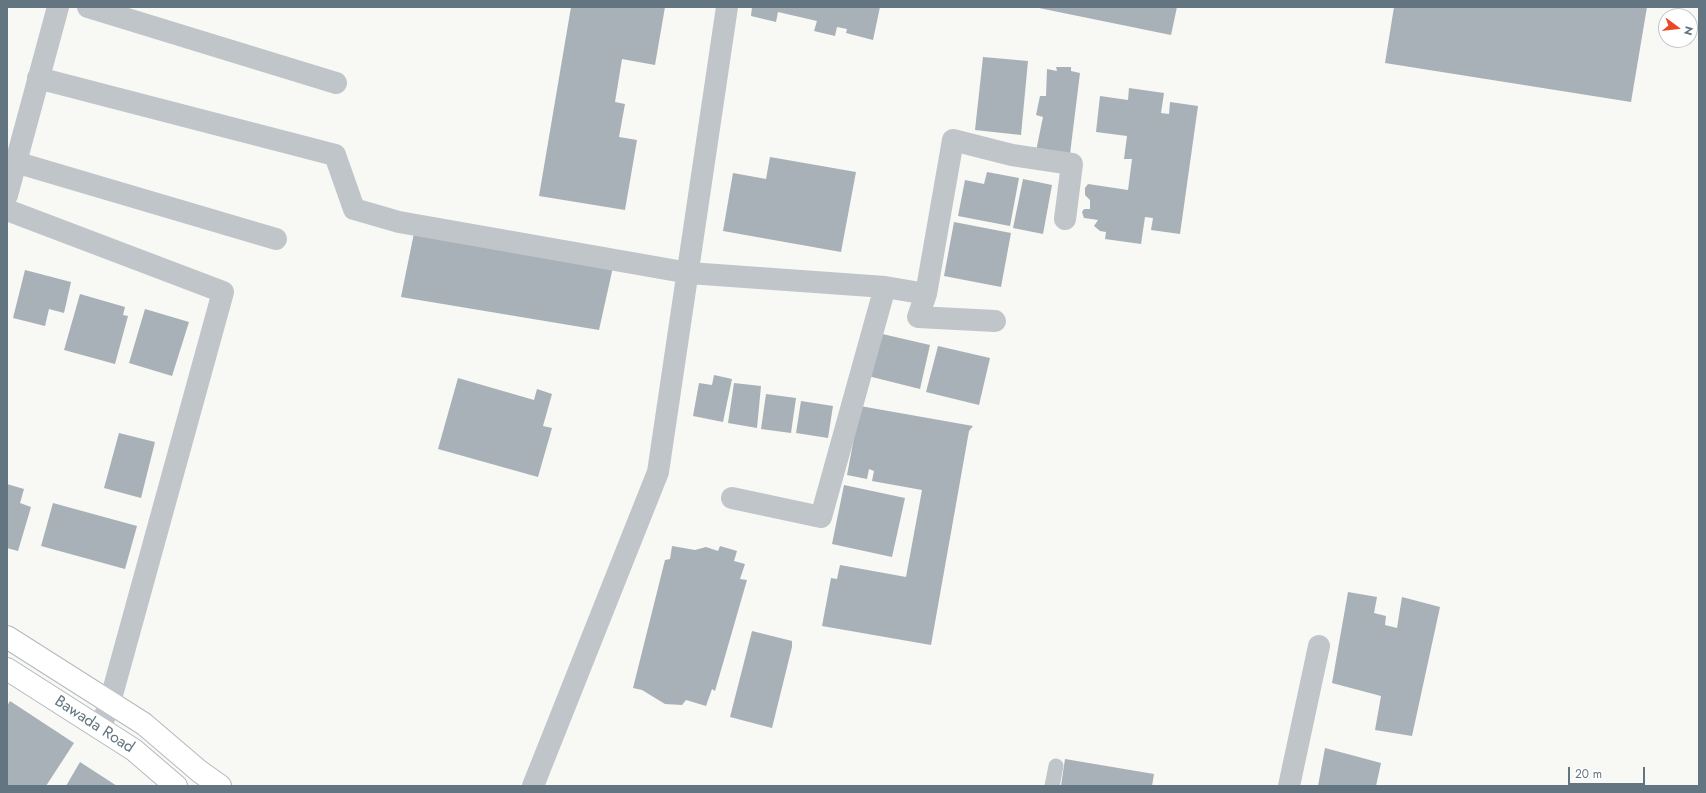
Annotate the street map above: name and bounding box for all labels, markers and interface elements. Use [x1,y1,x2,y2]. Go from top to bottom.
north arrow [1658,8,1698,48]
text: N [1680,25,1697,37]
street label: Bawada Road [51,692,137,758]
scale bar [1570,759,1647,785]
text: 20 m [1575,765,1602,783]

